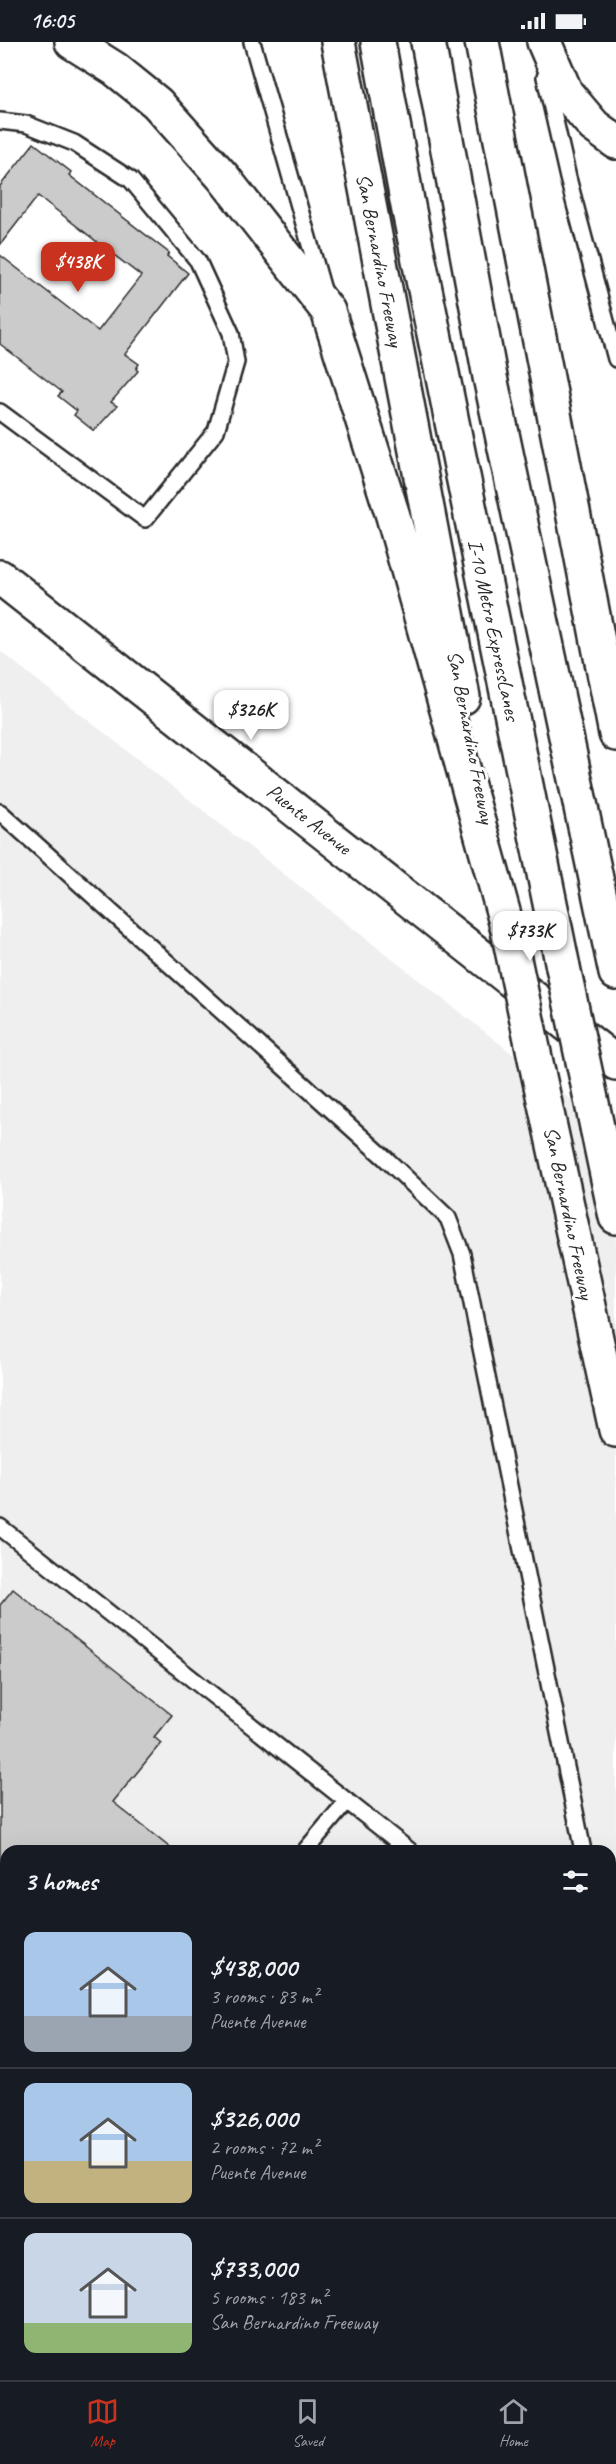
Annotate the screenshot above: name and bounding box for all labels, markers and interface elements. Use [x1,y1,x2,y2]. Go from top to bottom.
text: 16:05 [30,7,74,35]
street label: San Bernardino Freeway [350,171,410,350]
pin: $438K [36,242,120,293]
text: $438K [55,249,101,274]
street label: I-10 Metro ExpressLanes [462,537,526,725]
street label: San Bernardino Freeway [441,648,501,827]
pin: $326K [209,690,293,741]
text: $326K [228,697,274,722]
street label: Puente Avenue [261,778,357,861]
pin: $733K [488,911,572,962]
text: $733K [507,918,553,943]
street label: San Bernardino Freeway [538,1124,600,1303]
text: 3 homes [24,1865,97,1898]
icon: filters [559,1865,592,1898]
text: $438,000 [210,1951,297,1984]
icon: home [72,1956,144,2028]
text: 3 rooms · 83 m² [210,1984,318,2009]
text: Puente Avenue [210,2009,306,2034]
text: $326,000 [210,2102,298,2135]
icon: home [72,2107,144,2179]
text: 2 rooms · 72 m² [210,2135,318,2160]
text: Puente Avenue [210,2160,306,2185]
text: $733,000 [210,2252,297,2285]
icon: home [72,2257,144,2329]
text: 5 rooms · 183 m² [210,2285,327,2310]
text: San Bernardino Freeway [210,2310,377,2335]
tab: Map [86,2395,119,2451]
tab: Saved [291,2395,324,2451]
tab: Home [497,2395,530,2451]

